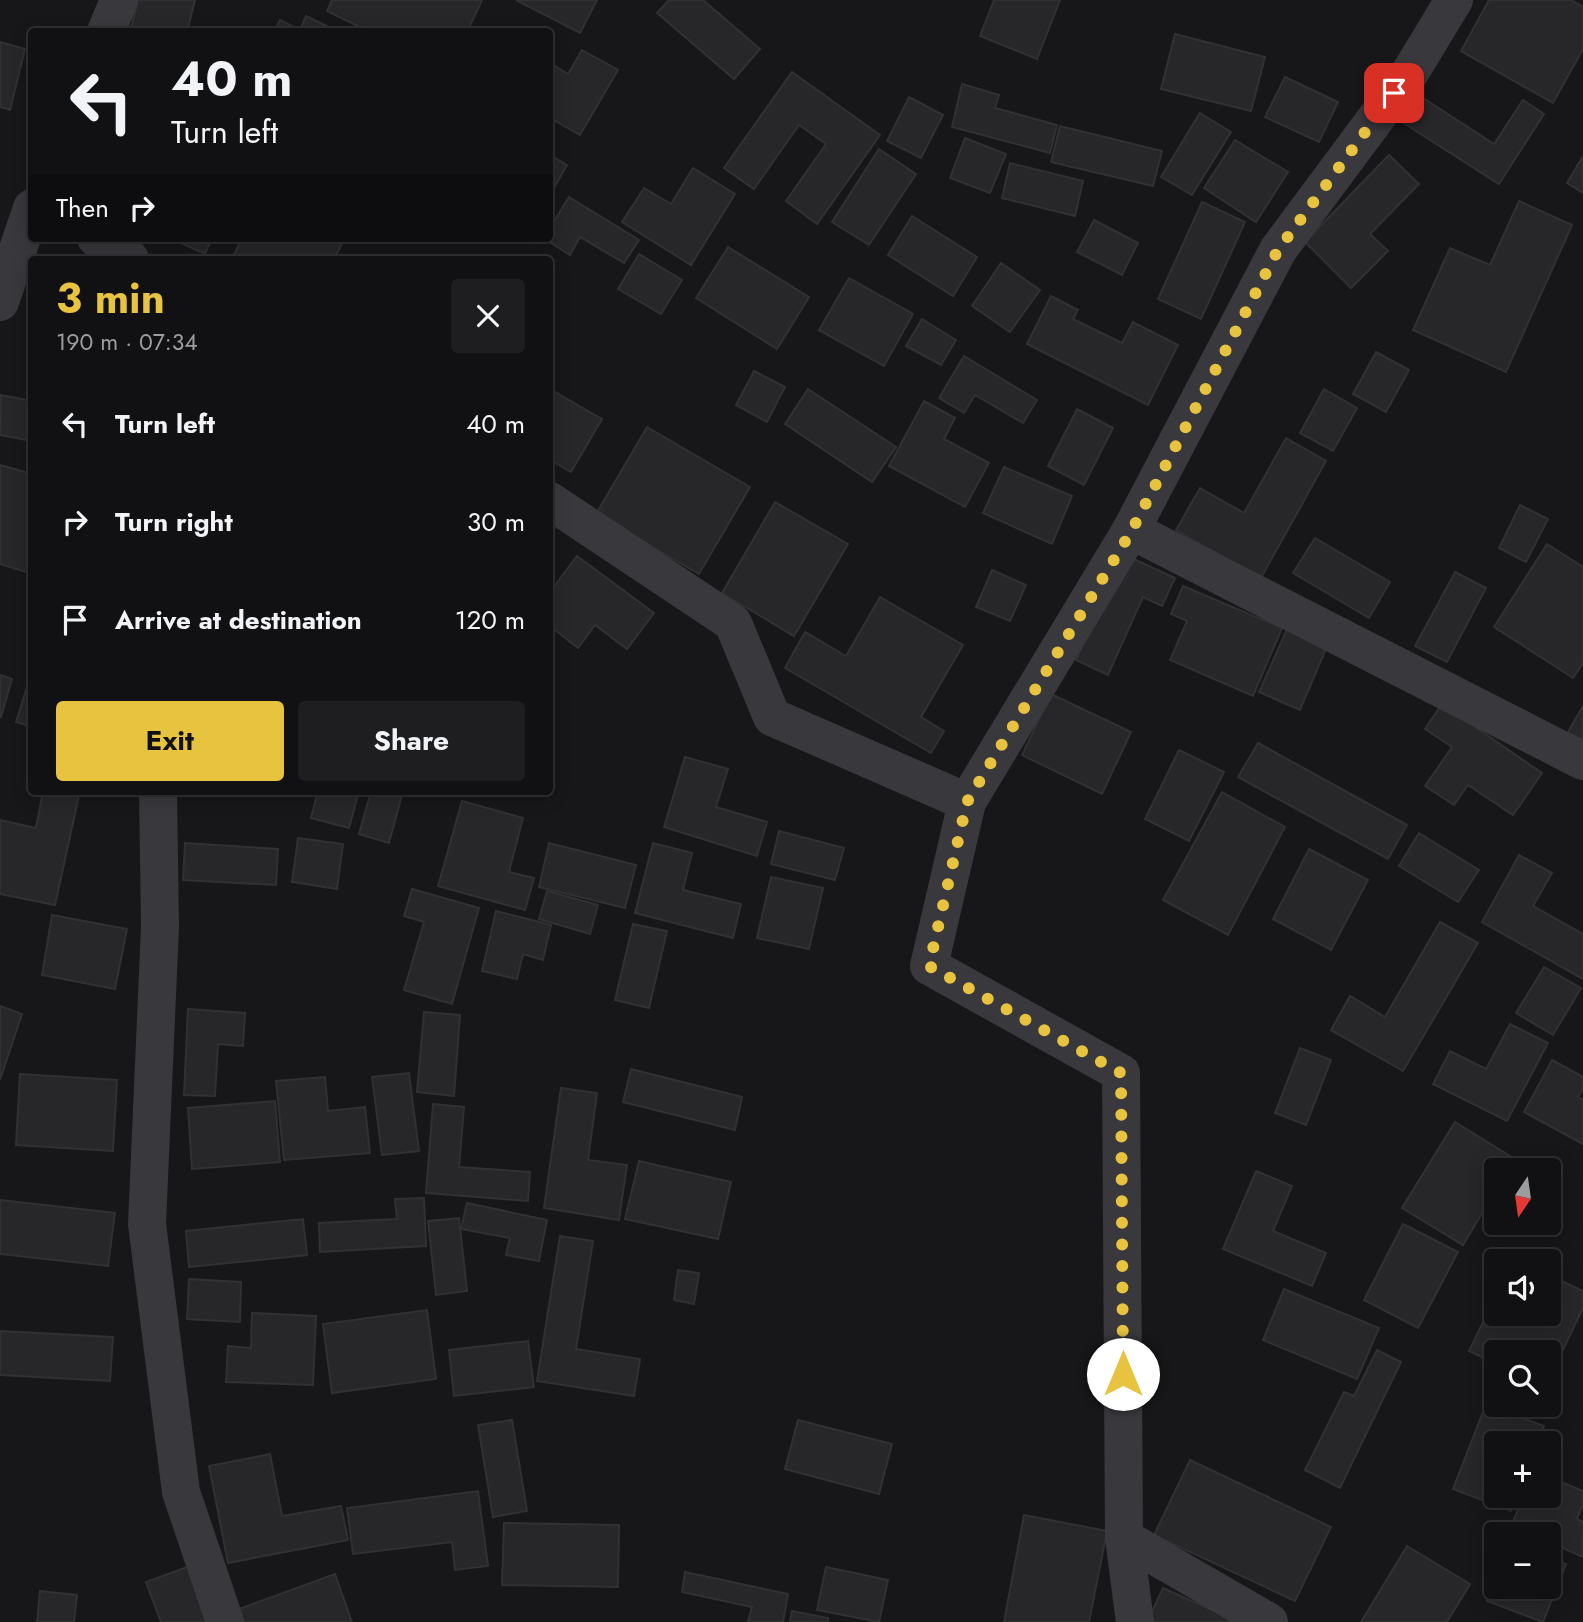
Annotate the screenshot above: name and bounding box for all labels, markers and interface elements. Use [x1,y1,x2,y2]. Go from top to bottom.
text: 40 m [171,44,293,114]
icon: left [56,56,147,147]
pin [1364,63,1424,123]
icon: arrive [1375,74,1413,112]
text: Turn left [171,109,278,155]
text: Then [56,189,109,227]
icon: right [123,189,161,227]
text: 3 min [56,268,165,329]
button: close [451,279,525,353]
text: 190 m · 07:34 [56,325,198,359]
icon: left [56,405,94,443]
text: Turn left [115,405,215,443]
text: 40 m [466,405,525,443]
icon: right [56,503,94,541]
text: Turn right [115,503,233,541]
text: 30 m [467,503,525,541]
icon: arrive [56,601,94,639]
text: Arrive at destination [115,601,362,639]
text: 120 m [455,601,525,639]
button: Exit [56,701,284,781]
button: Share [298,701,525,781]
north arrow [1484,1158,1561,1236]
map controls [1484,1158,1561,1599]
button: sound [1484,1249,1561,1326]
position arrow [1086,1337,1160,1411]
button: search [1484,1340,1561,1417]
button: + [1484,1431,1561,1508]
button: − [1484,1522,1561,1599]

